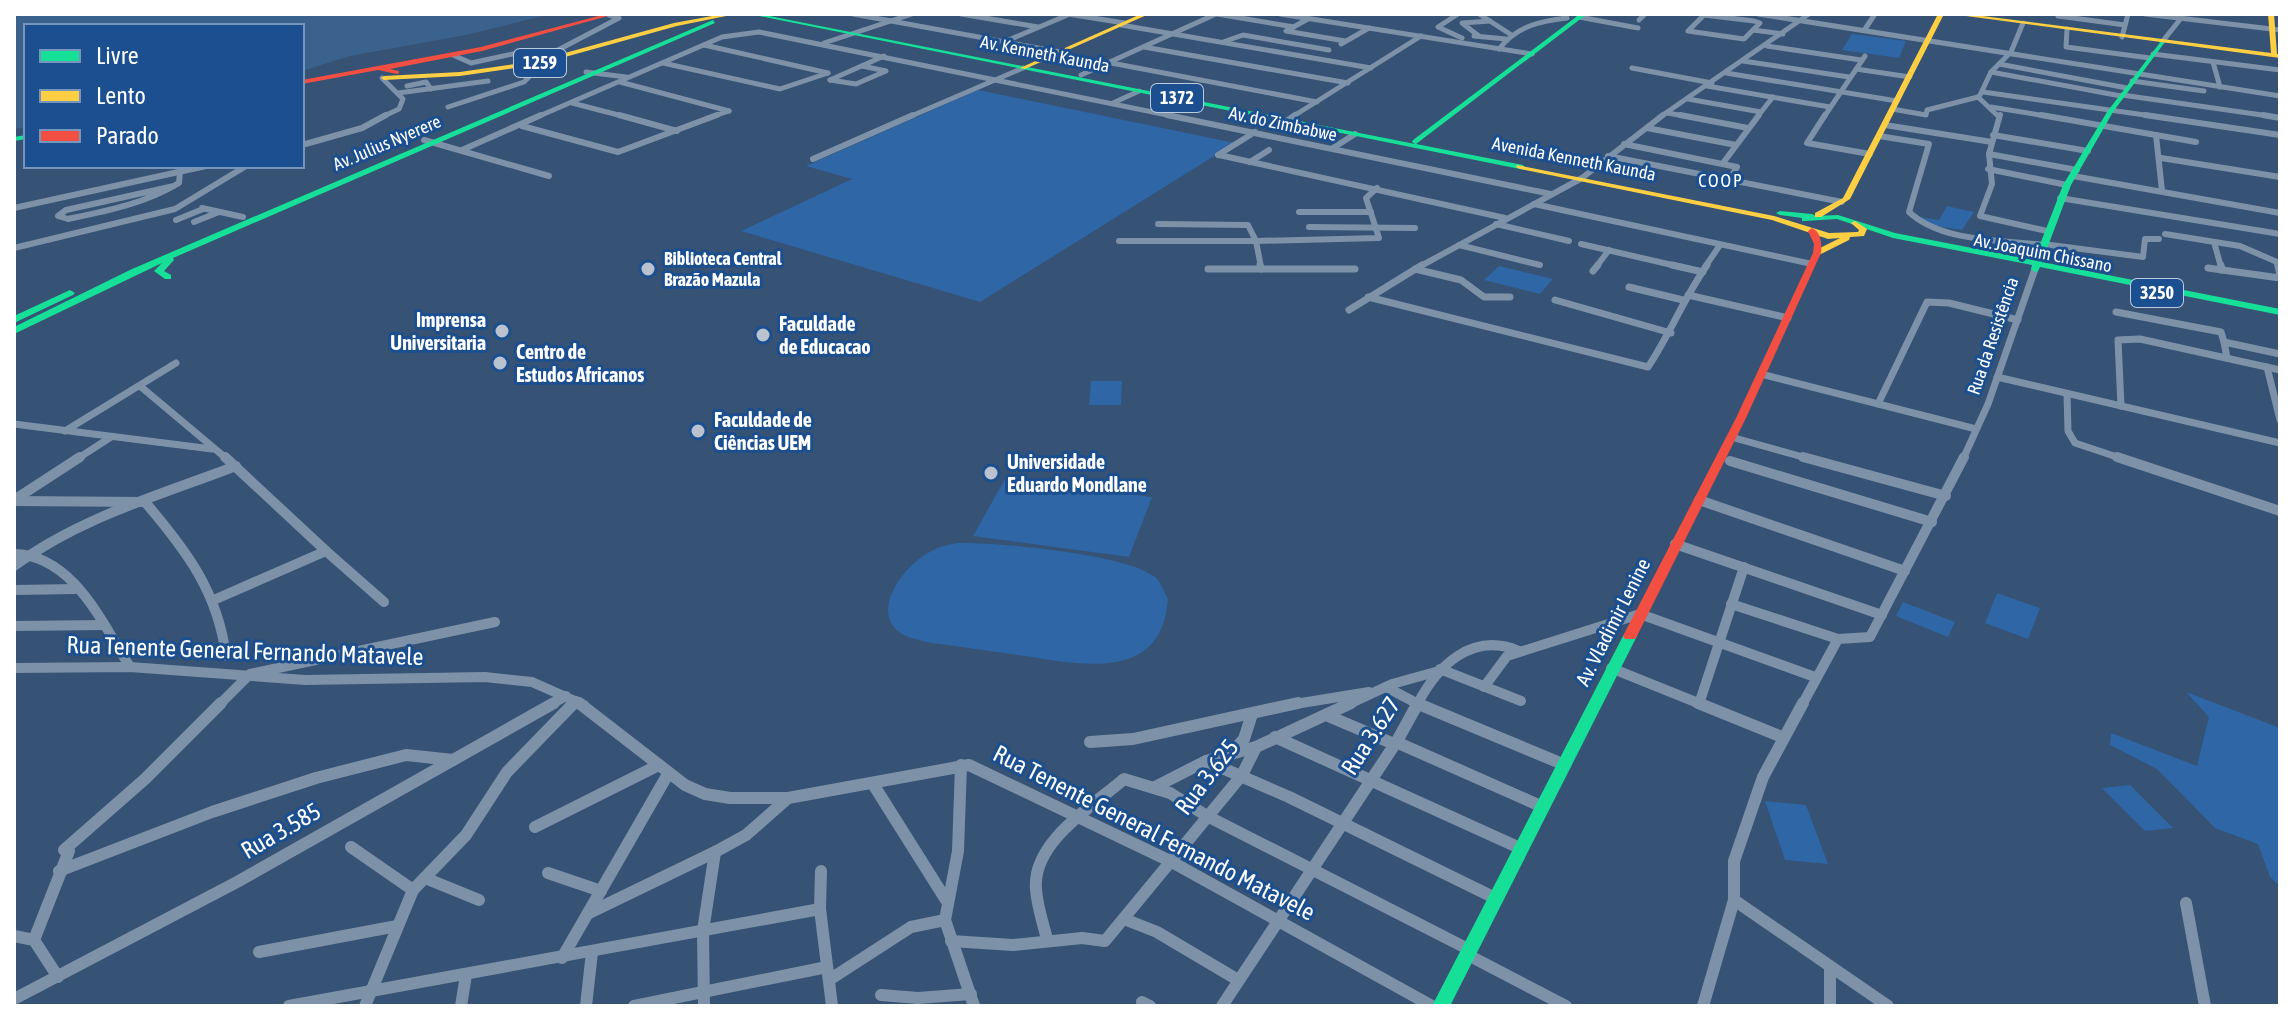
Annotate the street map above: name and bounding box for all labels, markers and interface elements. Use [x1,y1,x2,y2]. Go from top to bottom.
legend [24,24,304,168]
street label: Av. Kenneth Kaunda [979,31,1111,76]
text: Livre [96,42,139,69]
road number: 1259 [514,49,566,77]
text: Lento [96,82,146,109]
road number: 1372 [1151,84,1203,112]
street label: Av. do Zimbabwe [1227,102,1339,145]
street label: Av. Julius Nyerere [330,110,444,175]
text: Parado [96,122,159,149]
street label: Avenida Kenneth Kaunda [1490,132,1658,185]
district label: COOP [1698,170,1744,191]
street label: Av. Joaquim Chissano [1972,229,2114,276]
place label: Biblioteca Central Brazão Mazula [664,248,782,290]
marker: Biblioteca Central Brazão Mazula [639,260,657,278]
street label: Rua da Resistência [1963,274,2022,397]
road number: 3250 [2131,279,2183,307]
place label: Imprensa Universitaria [390,308,486,354]
place label: Faculdade de Educacao [779,312,871,358]
marker: Imprensa Universitaria [493,322,511,340]
marker: Faculdade de Educacao [754,326,772,344]
place label: Centro de Estudos Africanos [516,340,644,386]
marker: Centro de Estudos Africanos [491,354,509,372]
place label: Faculdade de Ciências UEM [714,408,812,454]
marker: Faculdade de Ciências UEM [689,422,707,440]
place label: Universidade Eduardo Mondlane [1007,450,1147,496]
marker: Universidade Eduardo Mondlane [982,464,1000,482]
street label: Av. Vladimir Lenine [1571,554,1655,689]
street label: Rua Tenente General Fernando Matavele [66,631,424,670]
street label: Rua 3.627 [1335,692,1406,780]
street label: Rua 3.625 [1170,734,1244,820]
street label: Rua Tenente General Fernando Matavele [989,739,1319,926]
street label: Rua 3.585 [236,797,325,864]

